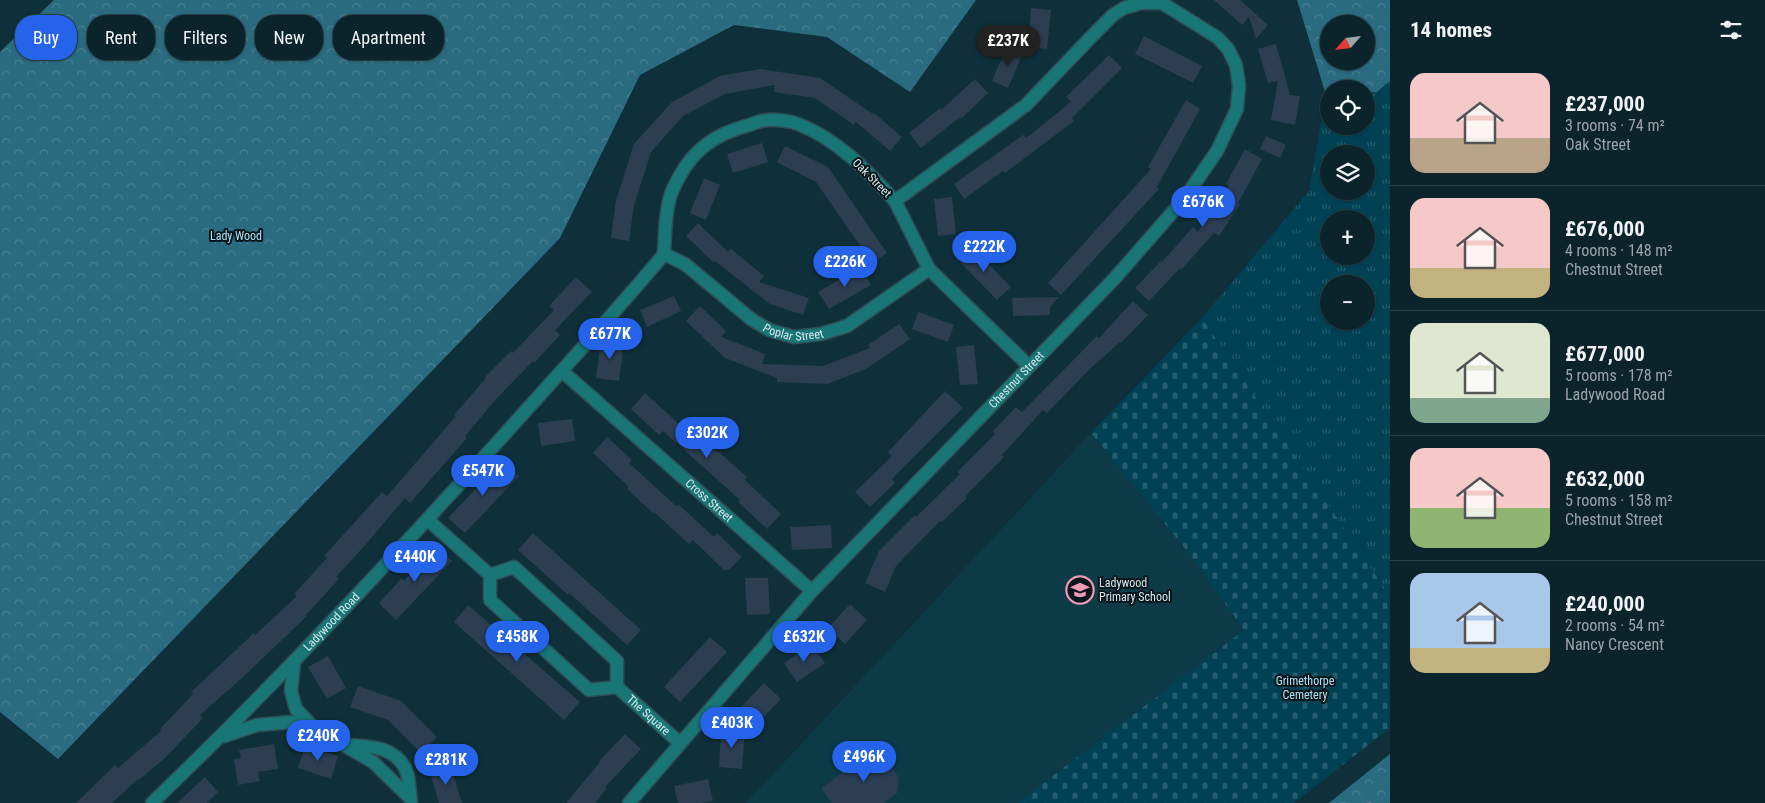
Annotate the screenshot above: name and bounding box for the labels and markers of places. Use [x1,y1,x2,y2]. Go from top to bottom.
pin: £237K [973,24,1043,67]
pin: £676K [1168,186,1238,228]
pin: £222K [949,230,1019,273]
pin: £226K [810,246,880,288]
pin: £677K [575,318,645,360]
pin: £302K [672,416,742,459]
pin: £547K [448,454,518,497]
pin: £440K [380,540,450,583]
school or university icon: Ladywood Primary School [1065,575,1095,605]
place label: Ladywood Primary School [1099,576,1171,604]
pin: £458K [482,620,552,663]
pin: £632K [769,620,839,663]
pin: £403K [697,706,767,749]
pin: £240K [283,720,353,762]
pin: £496K [829,740,899,783]
pin: £281K [411,744,481,786]

